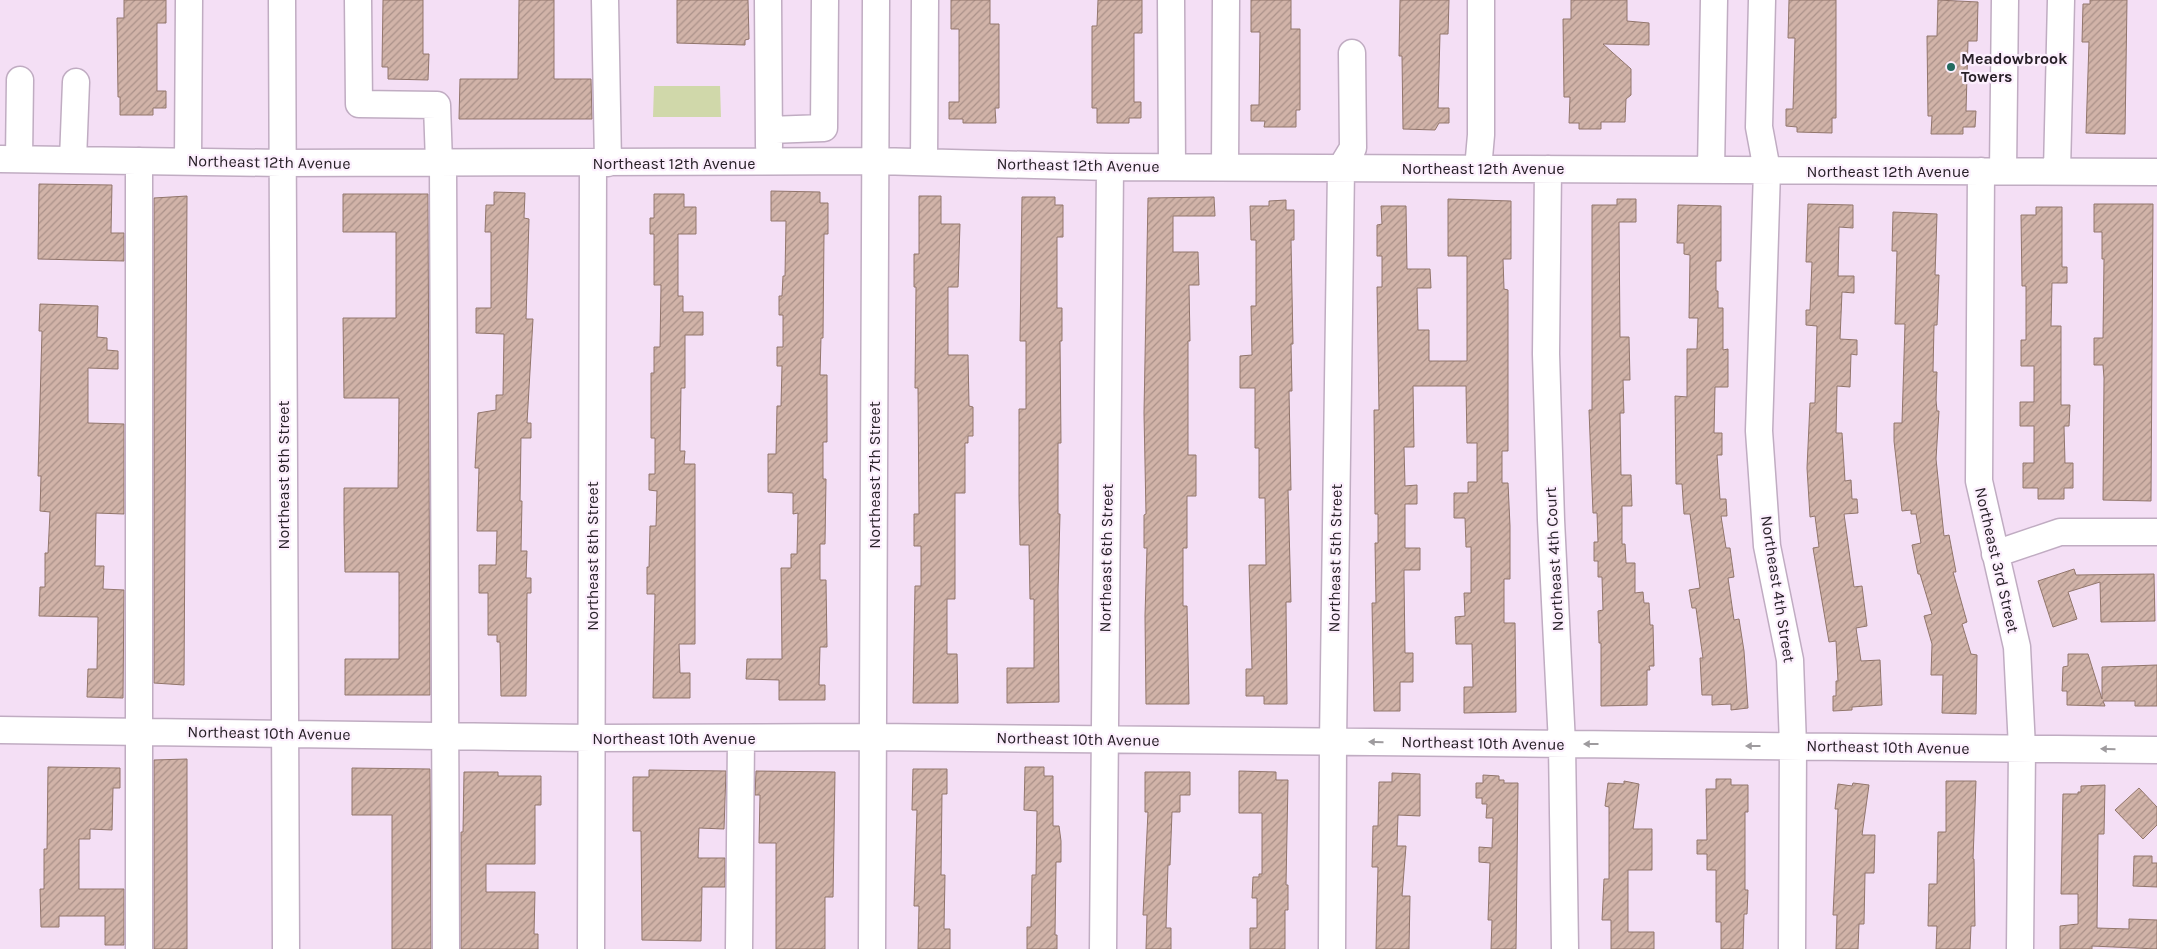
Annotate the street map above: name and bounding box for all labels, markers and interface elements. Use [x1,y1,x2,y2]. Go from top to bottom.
place label: Meadowbrook Towers [1961,49,2068,86]
marker: Meadowbrook Towers [1945,61,1957,73]
street label: Northeast 12th Avenue [187,151,351,173]
street label: Northeast 12th Avenue [592,154,756,173]
street label: Northeast 12th Avenue [996,154,1160,176]
street label: Northeast 12th Avenue [1401,159,1565,178]
street label: Northeast 12th Avenue [1806,162,1970,181]
street label: Northeast 9th Street [274,400,293,550]
street label: Northeast 7th Street [865,401,884,549]
street label: Northeast 8th Street [583,481,602,631]
street label: Northeast 6th Street [1095,483,1117,633]
street label: Northeast 5th Street [1324,483,1346,633]
street label: Northeast 3rd Street [1971,485,2023,635]
street label: Northeast 4th Court [1541,486,1567,632]
street label: Northeast 4th Street [1757,514,1799,664]
street label: Northeast 10th Avenue [187,722,351,744]
street label: Northeast 10th Avenue [996,728,1160,750]
street label: Northeast 10th Avenue [592,729,756,748]
street label: Northeast 10th Avenue [1401,732,1565,754]
street label: Northeast 10th Avenue [1806,736,1970,758]
one-way arrow [1368,738,1384,746]
one-way arrow [1583,740,1599,748]
one-way arrow [1745,742,1761,750]
one-way arrow [2100,745,2116,753]

